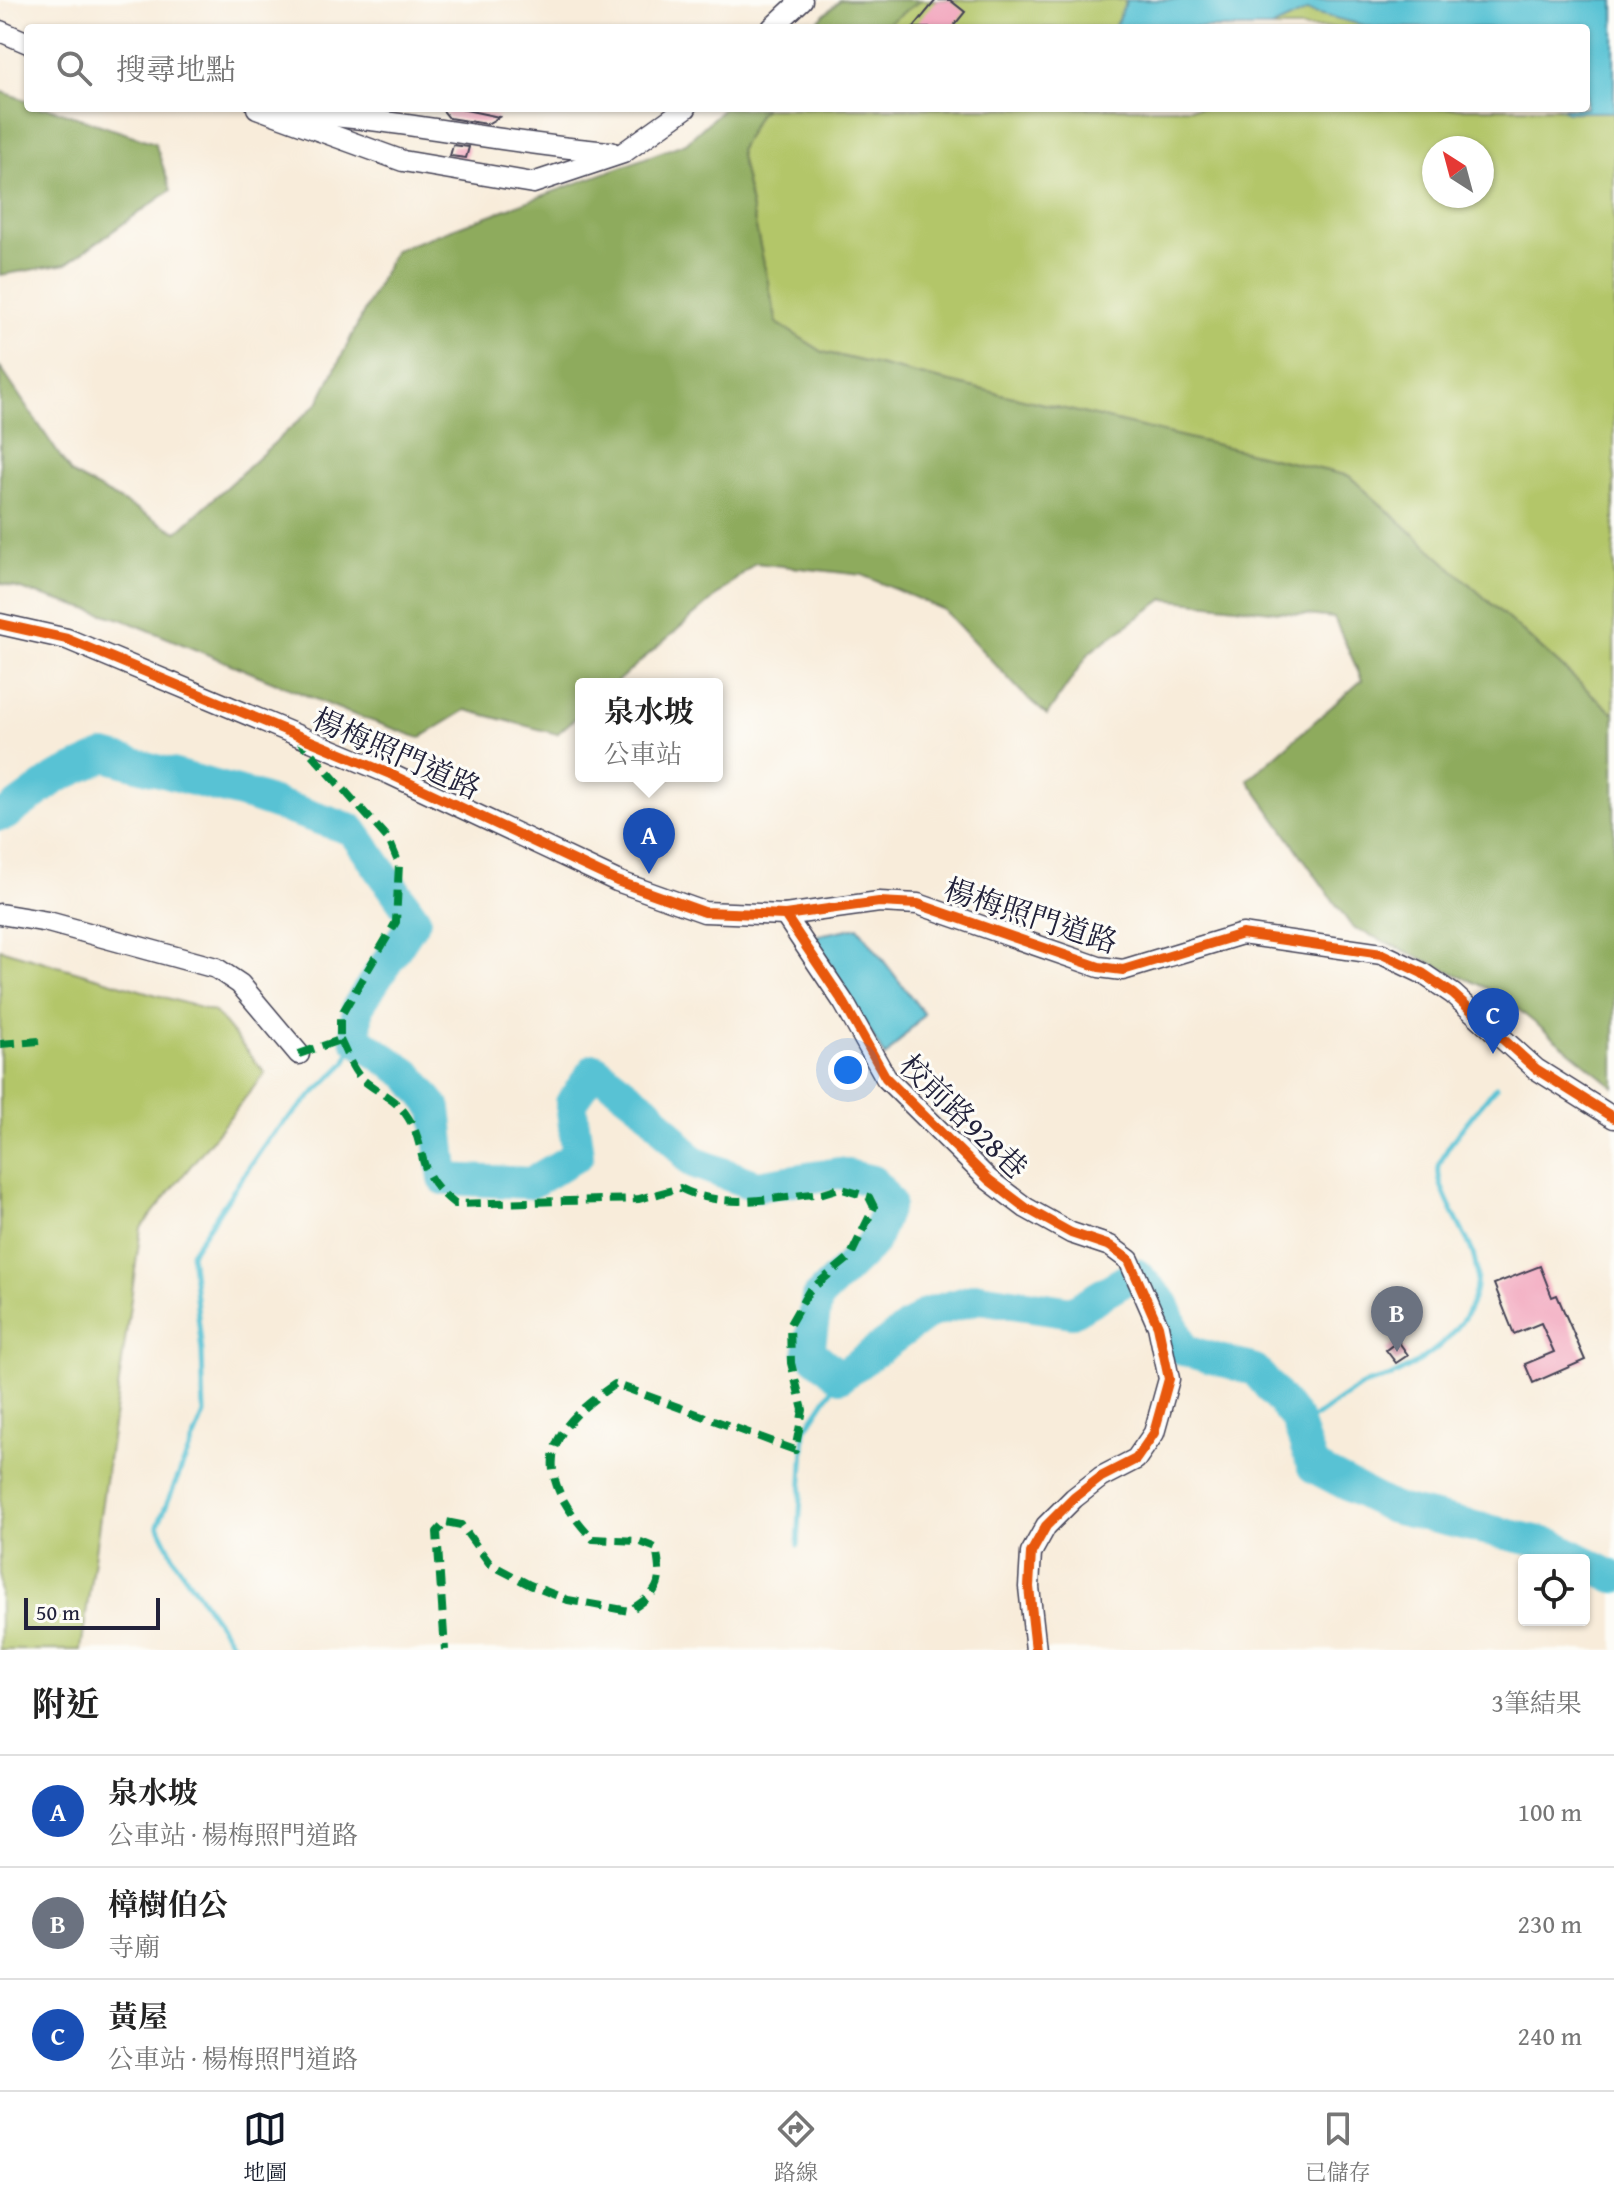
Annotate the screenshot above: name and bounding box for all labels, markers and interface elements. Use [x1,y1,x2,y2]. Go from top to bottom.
search box [24,24,1590,112]
icon: search [52,46,96,90]
text: 搜尋地點 [116,47,236,91]
north arrow [1422,136,1494,208]
popup [575,678,723,782]
text: 泉水坡 [604,689,694,733]
street label: 楊梅照門道路 [306,696,488,810]
text: 公車站 [604,734,682,773]
pin: A [623,808,675,874]
street label: 楊梅照門道路 [939,866,1123,964]
pin: C [1467,988,1519,1054]
street label: 校前路928巷 [890,1043,1038,1189]
your location [828,1050,868,1090]
pin: B [1371,1286,1423,1352]
map controls [1518,1554,1590,1626]
button: locate [1518,1554,1590,1626]
scale bar [24,1594,160,1630]
text: 50 m [36,1596,80,1628]
text: 附近 [32,1679,100,1728]
text: 3筆結果 [1491,1683,1582,1722]
text: 泉水坡 [108,1770,198,1814]
text: A [50,1792,66,1831]
text: 100 m [1517,1792,1582,1831]
text: 公車站 · 楊梅照門道路 [108,1815,358,1854]
text: 樟樹伯公 [108,1882,228,1926]
text: B [50,1904,66,1943]
text: 230 m [1517,1904,1582,1943]
text: 寺廟 [108,1927,160,1966]
text: 黃屋 [108,1994,168,2038]
text: C [51,2016,65,2055]
text: 240 m [1517,2016,1582,2055]
text: 公車站 · 楊梅照門道路 [108,2039,358,2078]
tab: 地圖 [243,2107,287,2188]
tab: 路線 [774,2107,818,2188]
tab: 已儲存 [1305,2107,1371,2188]

